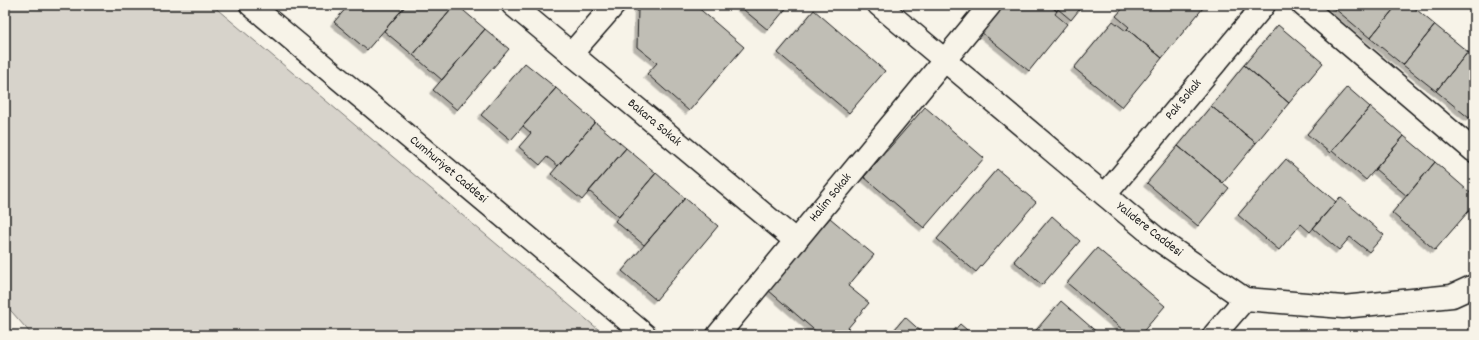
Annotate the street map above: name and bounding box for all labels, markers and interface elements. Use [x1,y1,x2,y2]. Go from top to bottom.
street label: Pak Sokak [1161,75,1207,125]
street label: Bakara Sokak [623,95,685,151]
street label: Cumhuriyet Caddesi [405,132,492,209]
street label: Halim Sokak [805,169,857,227]
street label: Yalıdere Caddesi [1112,198,1187,262]

